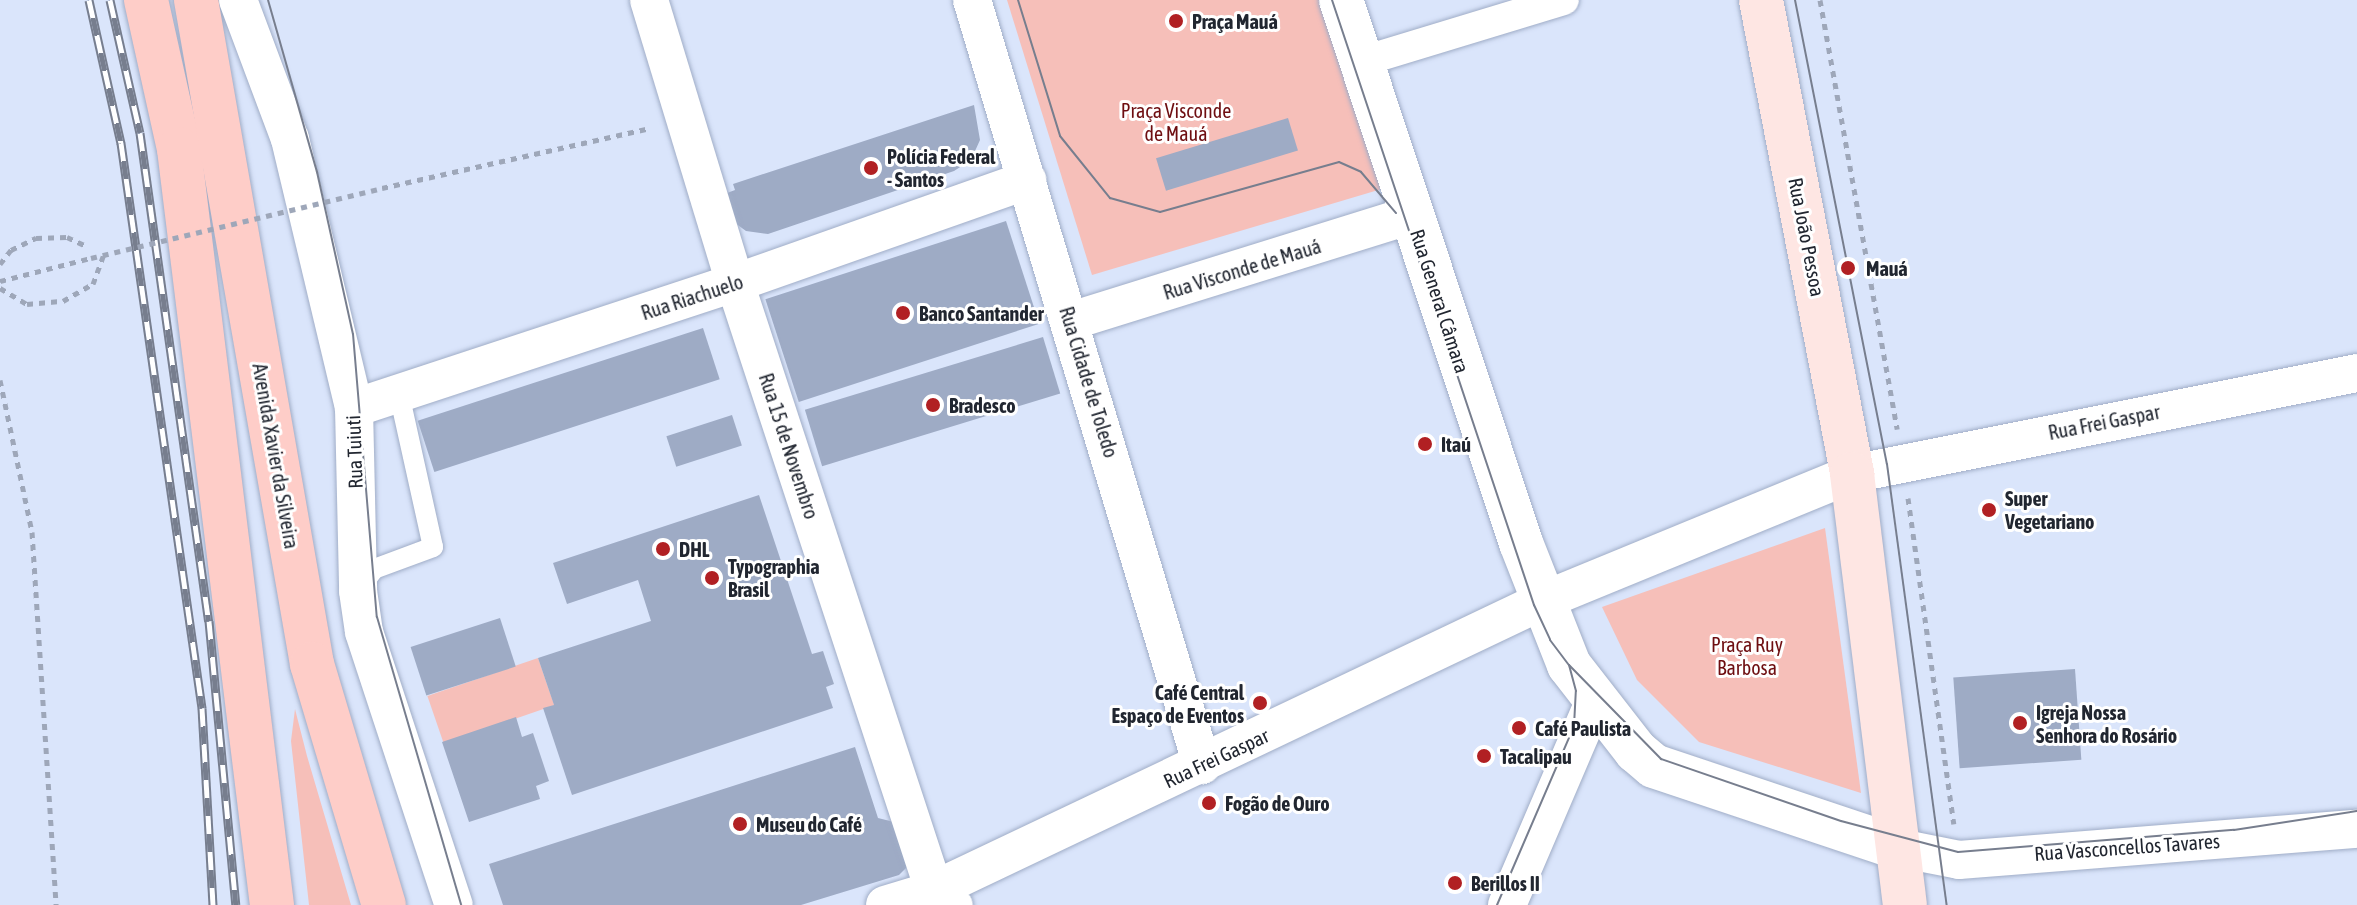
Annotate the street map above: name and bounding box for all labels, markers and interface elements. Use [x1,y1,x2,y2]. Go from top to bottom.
place label: Praça Mauá [1192,9,1278,33]
marker: Praça Mauá [1167,12,1185,30]
park label: Praça Visconde de Mauá [1121,99,1231,146]
place label: Polícia Federal - Santos [887,144,995,191]
marker: Polícia Federal - Santos [862,159,880,177]
street label: Rua João Pessoa [1784,176,1830,298]
street label: Rua General Câmara [1405,226,1475,376]
street label: Rua Visconde de Mauá [1160,234,1324,304]
place label: Mauá [1866,256,1908,280]
marker: Mauá [1837,257,1859,279]
street label: Rua Riachuelo [638,269,746,325]
place label: Banco Santander [919,301,1044,325]
marker: Banco Santander [894,304,912,322]
street label: Rua Cidade de Toledo [1055,304,1123,460]
street label: Avenida Xavier da Silveira [248,361,304,551]
street label: Rua 15 de Novembro [754,370,824,522]
place label: Bradesco [949,393,1016,417]
marker: Bradesco [924,396,942,414]
street label: Rua Frei Gaspar [2046,399,2162,445]
street label: Rua Tuiuti [341,415,367,489]
place label: Itaú [1441,432,1471,456]
marker: Itaú [1416,435,1434,453]
place label: Super Vegetariano [2005,486,2095,533]
marker: Super Vegetariano [1980,501,1998,519]
place label: DHL [679,537,710,561]
marker: DHL [654,540,672,558]
place label: Typographia Brasil [728,554,820,601]
marker: Typographia Brasil [703,569,721,587]
park label: Praça Ruy Barbosa [1711,632,1783,679]
place label: Café Central Espaço de Eventos [1111,680,1244,727]
marker: Café Central Espaço de Eventos [1251,694,1269,712]
place label: Igreja Nossa Senhora do Rosário [2036,700,2177,747]
marker: Igreja Nossa Senhora do Rosário [2011,714,2029,732]
place label: Café Paulista [1535,716,1631,740]
marker: Café Paulista [1510,719,1528,737]
street label: Rua Frei Gaspar [1160,723,1272,793]
place label: Tacalipau [1500,744,1572,768]
marker: Tacalipau [1475,747,1493,765]
place label: Fogão de Ouro [1225,791,1330,815]
marker: Fogão de Ouro [1200,794,1218,812]
place label: Museu do Café [756,812,862,836]
marker: Museu do Café [731,815,749,833]
street label: Rua Vasconcellos Tavares [2033,829,2221,865]
place label: Berillos II [1471,871,1540,895]
marker: Berillos II [1446,874,1464,892]

